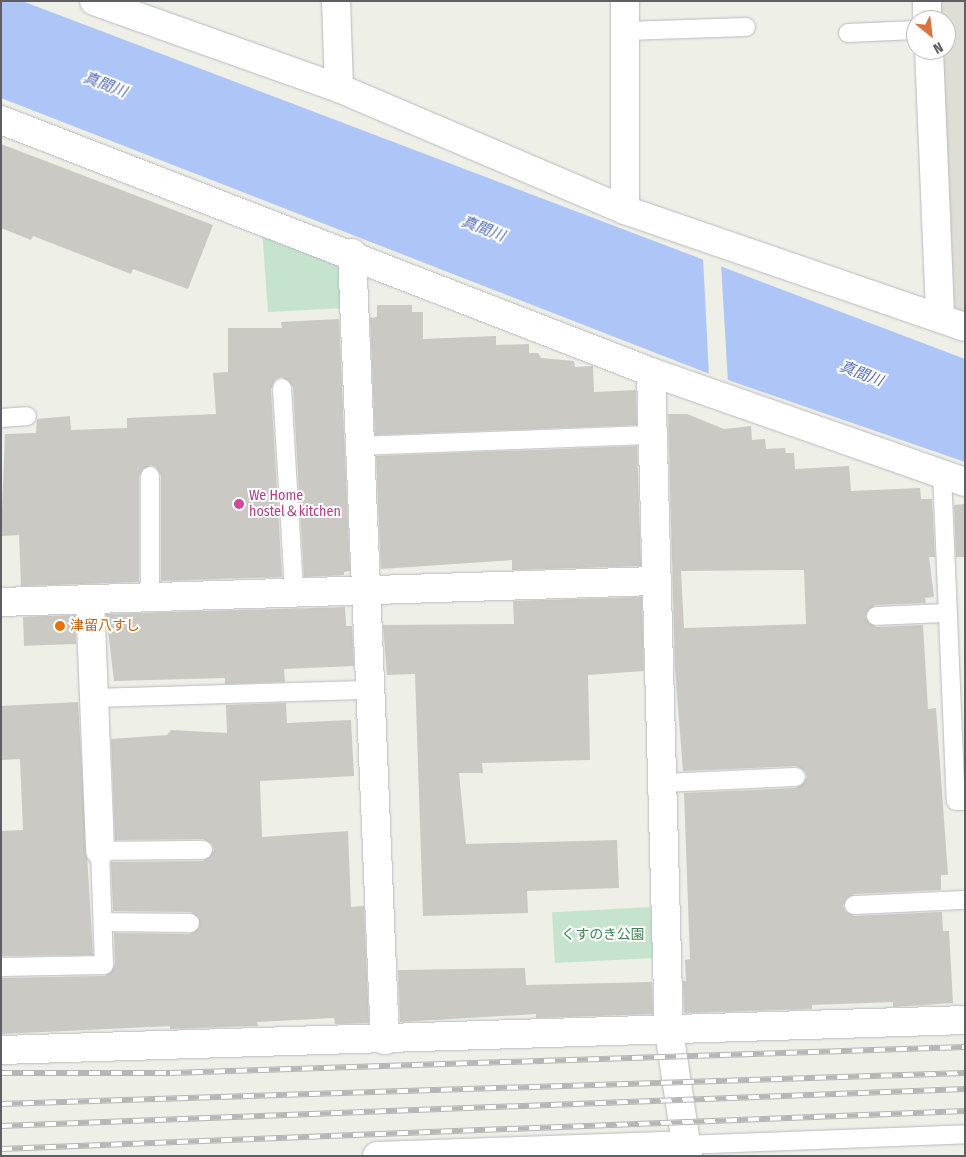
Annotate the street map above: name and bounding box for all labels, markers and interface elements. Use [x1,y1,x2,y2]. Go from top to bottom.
north arrow [906,10,956,60]
text: N [930,38,946,57]
water label: 真間川 [81,69,129,101]
water label: 真間川 [459,213,507,245]
water label: 真間川 [837,358,885,390]
place label: We Home hostel＆kitchen [249,488,341,520]
marker: We Home hostel＆kitchen [233,498,245,510]
place label: 津留八すし [70,618,140,634]
marker: 津留八すし [54,620,66,632]
park label: くすのき公園 [561,927,645,943]

